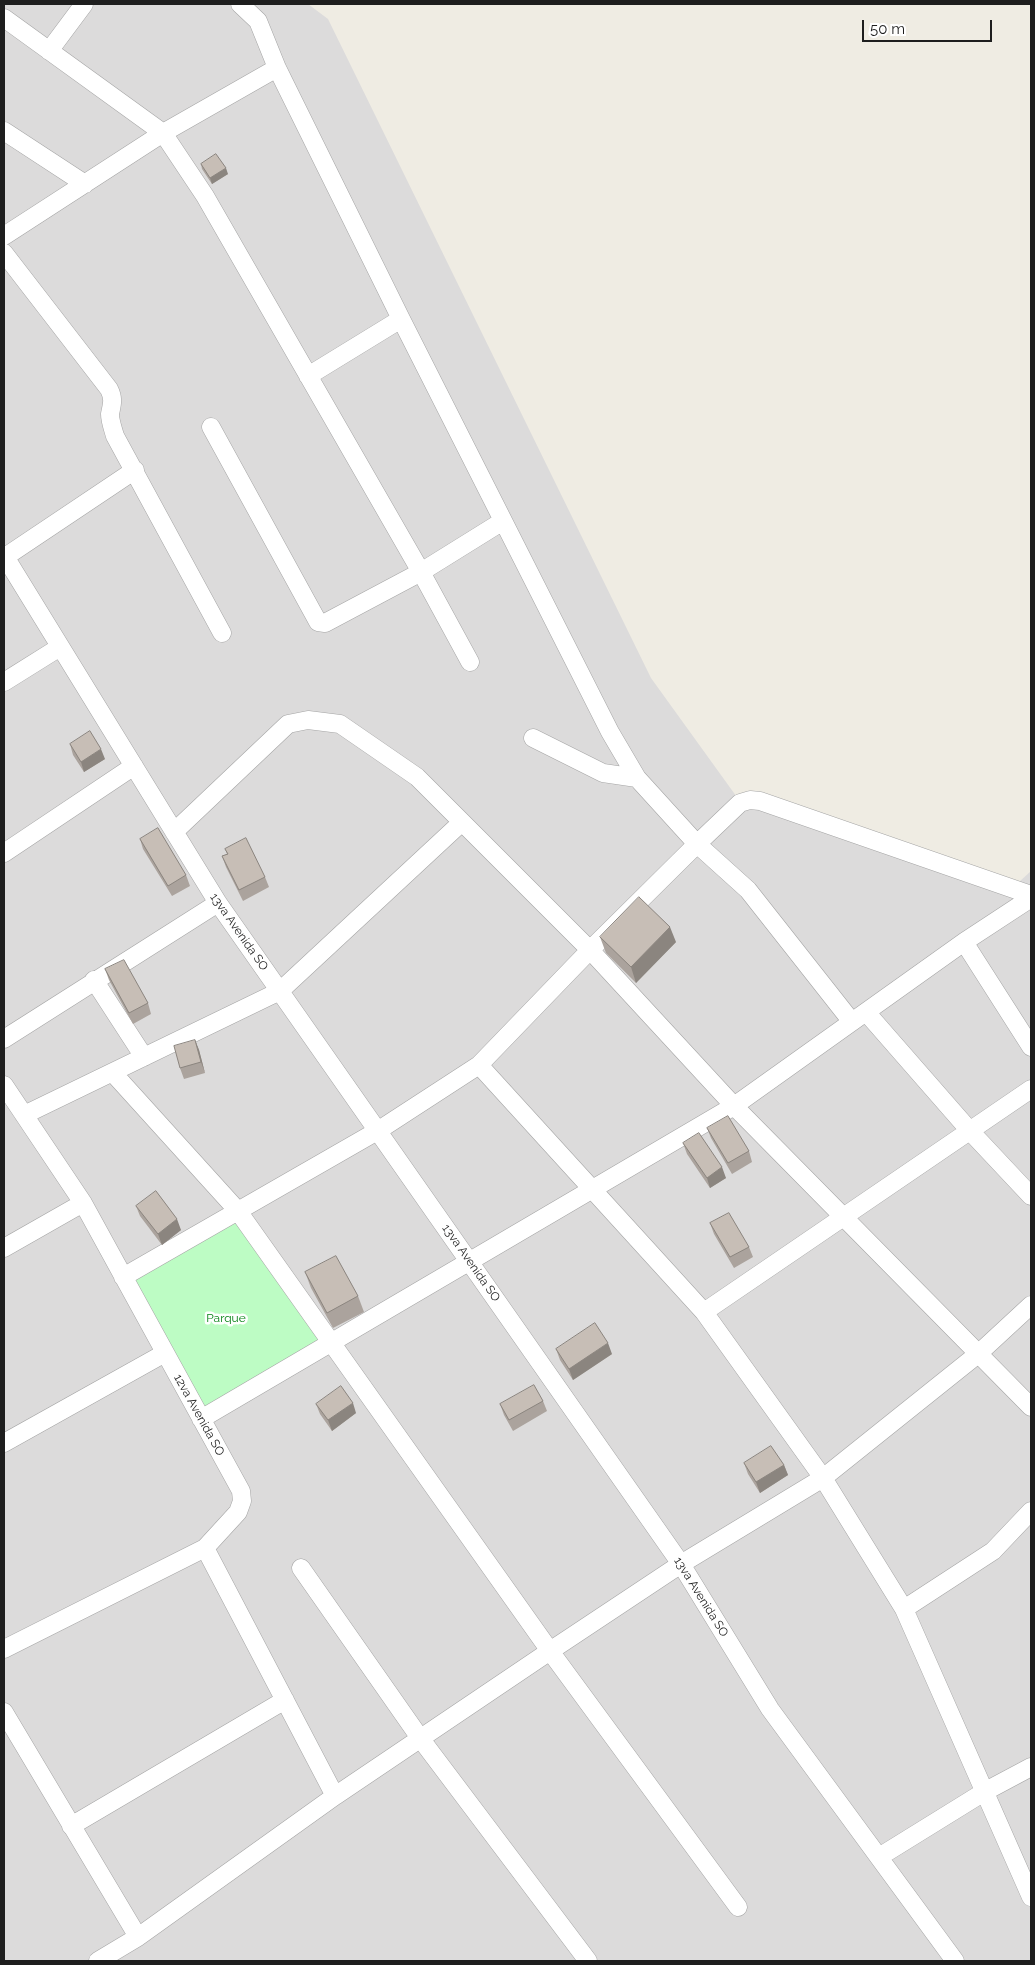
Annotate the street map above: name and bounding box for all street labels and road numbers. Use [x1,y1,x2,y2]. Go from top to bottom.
street label: 13va Avenida SO [207,890,271,974]
street label: 13va Avenida SO [439,1221,503,1305]
street label: 12va Avenida SO [171,1372,227,1458]
street label: 13va Avenida SO [671,1554,731,1640]

